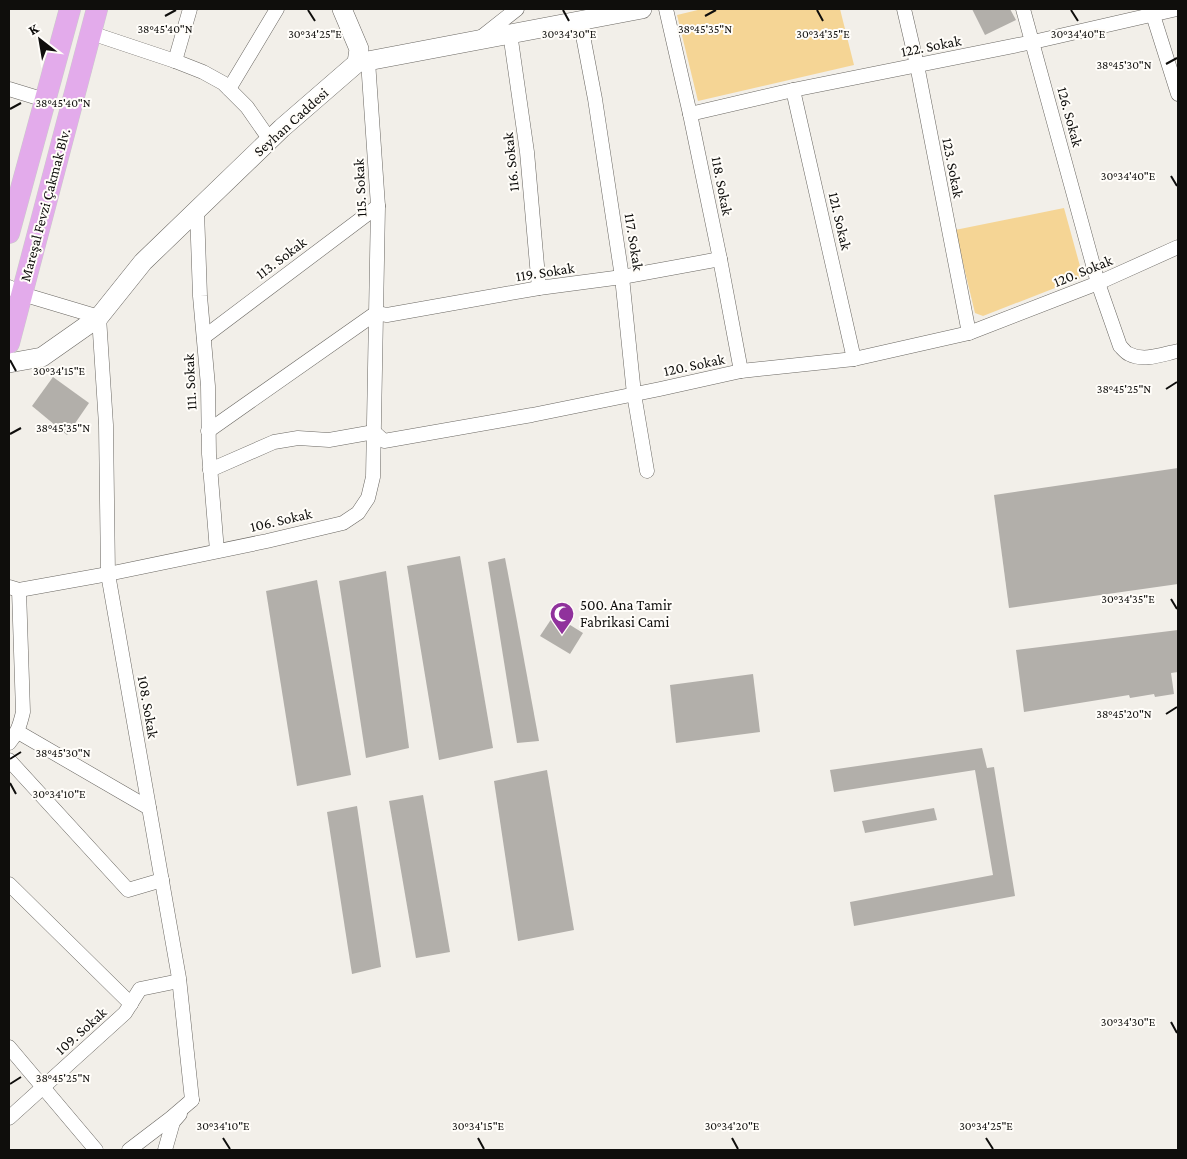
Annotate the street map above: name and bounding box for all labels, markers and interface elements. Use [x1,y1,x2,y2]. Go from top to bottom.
north arrow [15,15,65,65]
text: K [25,19,42,38]
text: 38°45'40"N [137,22,193,36]
text: 38°45'35"N [678,22,732,36]
text: 30°34'25"E [288,27,342,41]
text: 30°34'30"E [542,27,597,41]
text: 30°34'35"E [796,27,850,41]
text: 30°34'40"E [1051,27,1106,41]
street label: 122. Sokak [899,32,963,60]
text: 38°45'30"N [1096,58,1152,72]
street label: Seyhan Caddesi [251,84,332,160]
street label: 126. Sokak [1054,85,1086,150]
text: 38°45'40"N [35,96,91,110]
street label: Mareşal Fevzi Çakmak Blv. [17,127,74,284]
street label: 116. Sokak [500,131,522,192]
street label: 123. Sokak [939,137,967,200]
street label: 118. Sokak [708,155,736,218]
street label: 115. Sokak [350,157,370,218]
text: 30°34'40"E [1101,169,1156,183]
street label: 121. Sokak [826,190,855,252]
street label: 117. Sokak [622,212,647,273]
street label: 113. Sokak [253,233,310,282]
street label: 120. Sokak [1051,252,1116,290]
street label: 119. Sokak [515,259,576,285]
street label: 120. Sokak [662,351,727,379]
street label: 111. Sokak [180,352,199,411]
text: 30°34'15"E [33,364,86,378]
text: 38°45'25"N [1097,382,1151,396]
text: 38°45'35"N [36,421,90,435]
street label: 106. Sokak [249,505,314,535]
text: 30°34'35"E [1101,592,1155,606]
place label: 500. Ana Tamir Fabrikasi Cami [580,597,673,630]
mosque icon: 500. Ana Tamir Fabrikasi Cami [549,601,575,635]
street label: 108. Sokak [135,674,162,740]
text: 38°45'20"N [1096,707,1152,721]
text: 38°45'30"N [35,746,91,760]
text: 30°34'10"E [32,787,86,801]
street label: 109. Sokak [52,1004,110,1058]
text: 30°34'30"E [1101,1015,1156,1029]
text: 38°45'25"N [36,1071,90,1085]
text: 30°34'10"E [196,1119,250,1133]
text: 30°34'15"E [452,1119,505,1133]
text: 30°34'20"E [705,1119,760,1133]
text: 30°34'25"E [959,1119,1013,1133]

